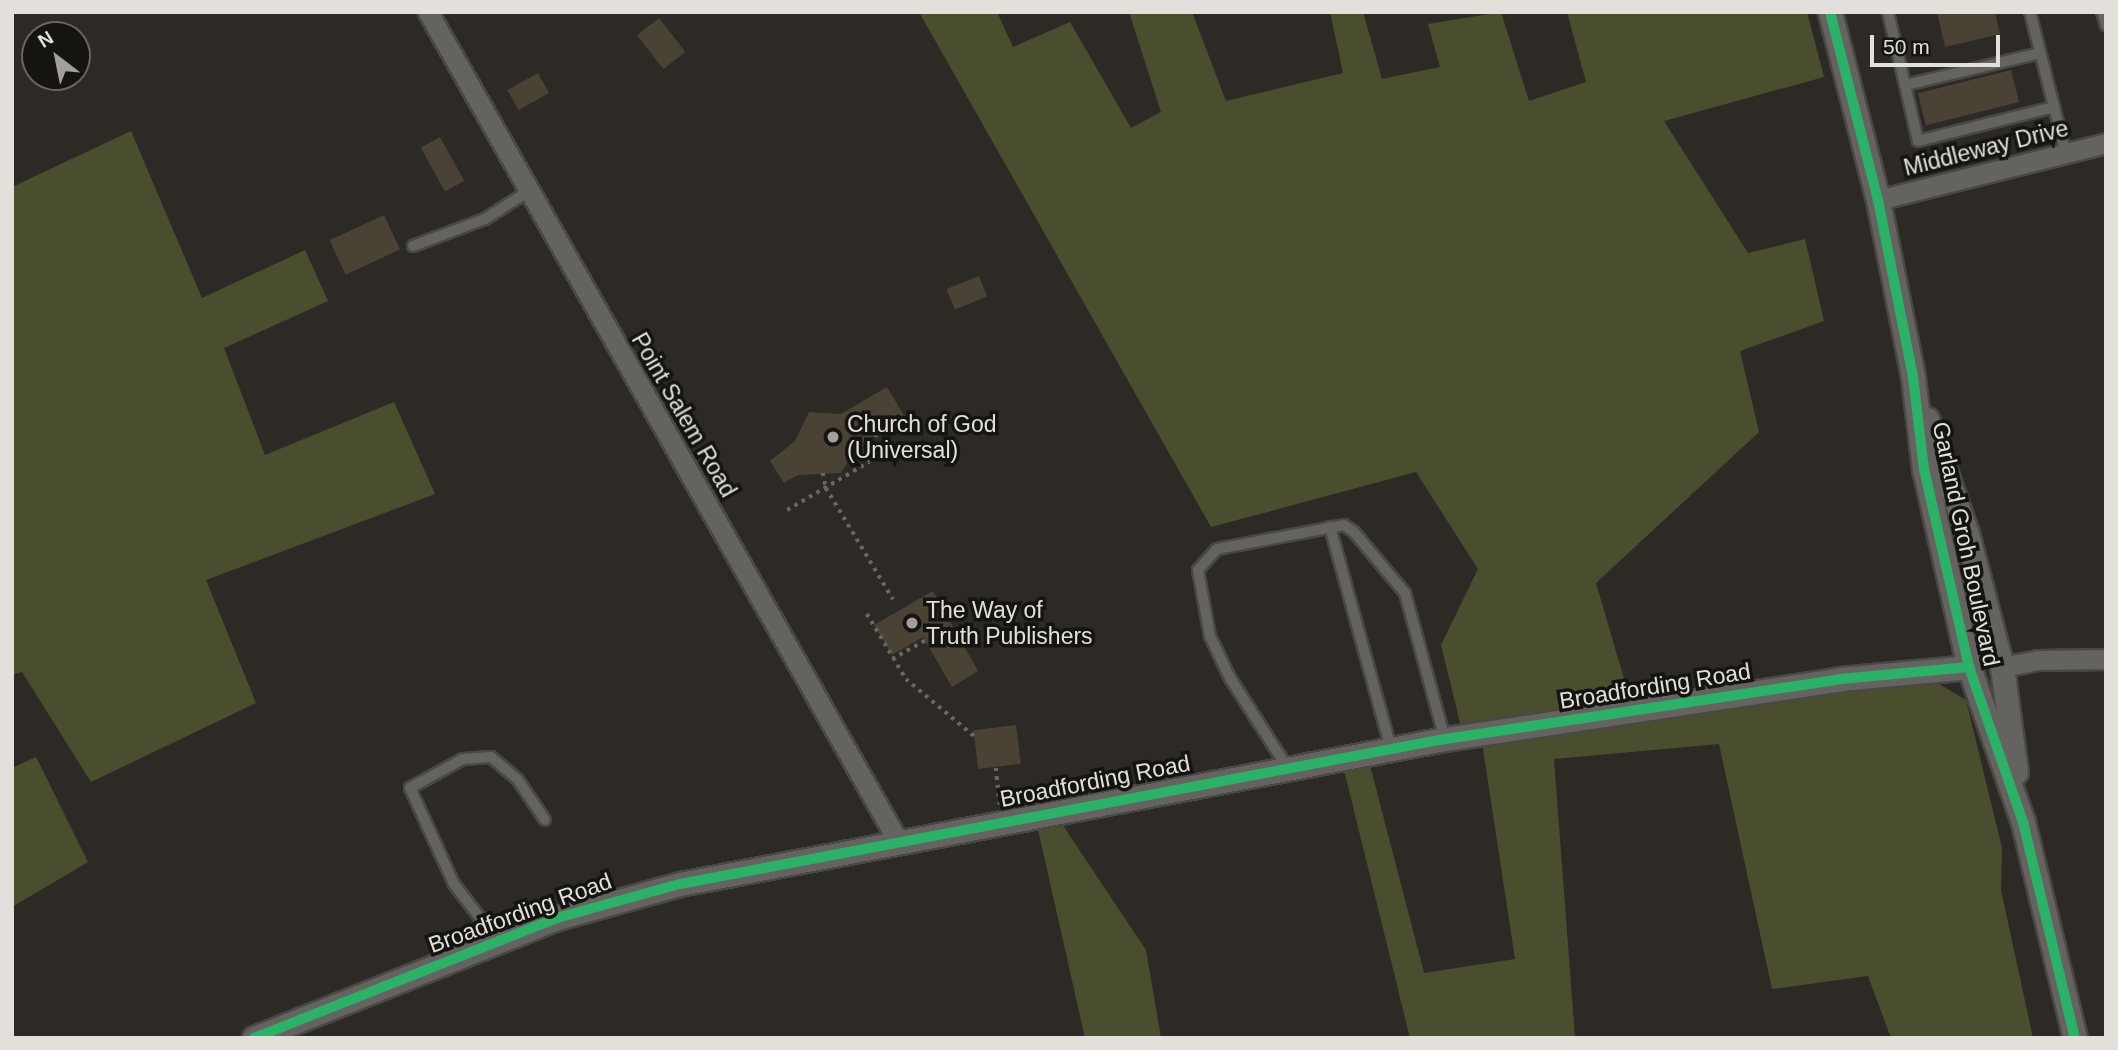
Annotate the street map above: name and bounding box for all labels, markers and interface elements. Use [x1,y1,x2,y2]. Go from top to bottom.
north arrow [21,21,91,91]
scale bar [1873,21,2002,65]
text: N [34,27,57,52]
text: 50 m [1883,35,1930,58]
street label: Middleway Drive [1901,114,2071,182]
street label: Point Salem Road [626,328,742,502]
place label: Church of God (Universal) [847,410,997,464]
street label: Garland Groh Boulevard [1927,419,2005,669]
marker: Church of God (Universal) [825,429,841,445]
place label: The Way of Truth Publishers [926,596,1093,650]
marker: The Way of Truth Publishers [904,615,920,631]
street label: Broadfording Road [1557,657,1753,715]
street label: Broadfording Road [998,749,1192,813]
street label: Broadfording Road [425,867,615,959]

